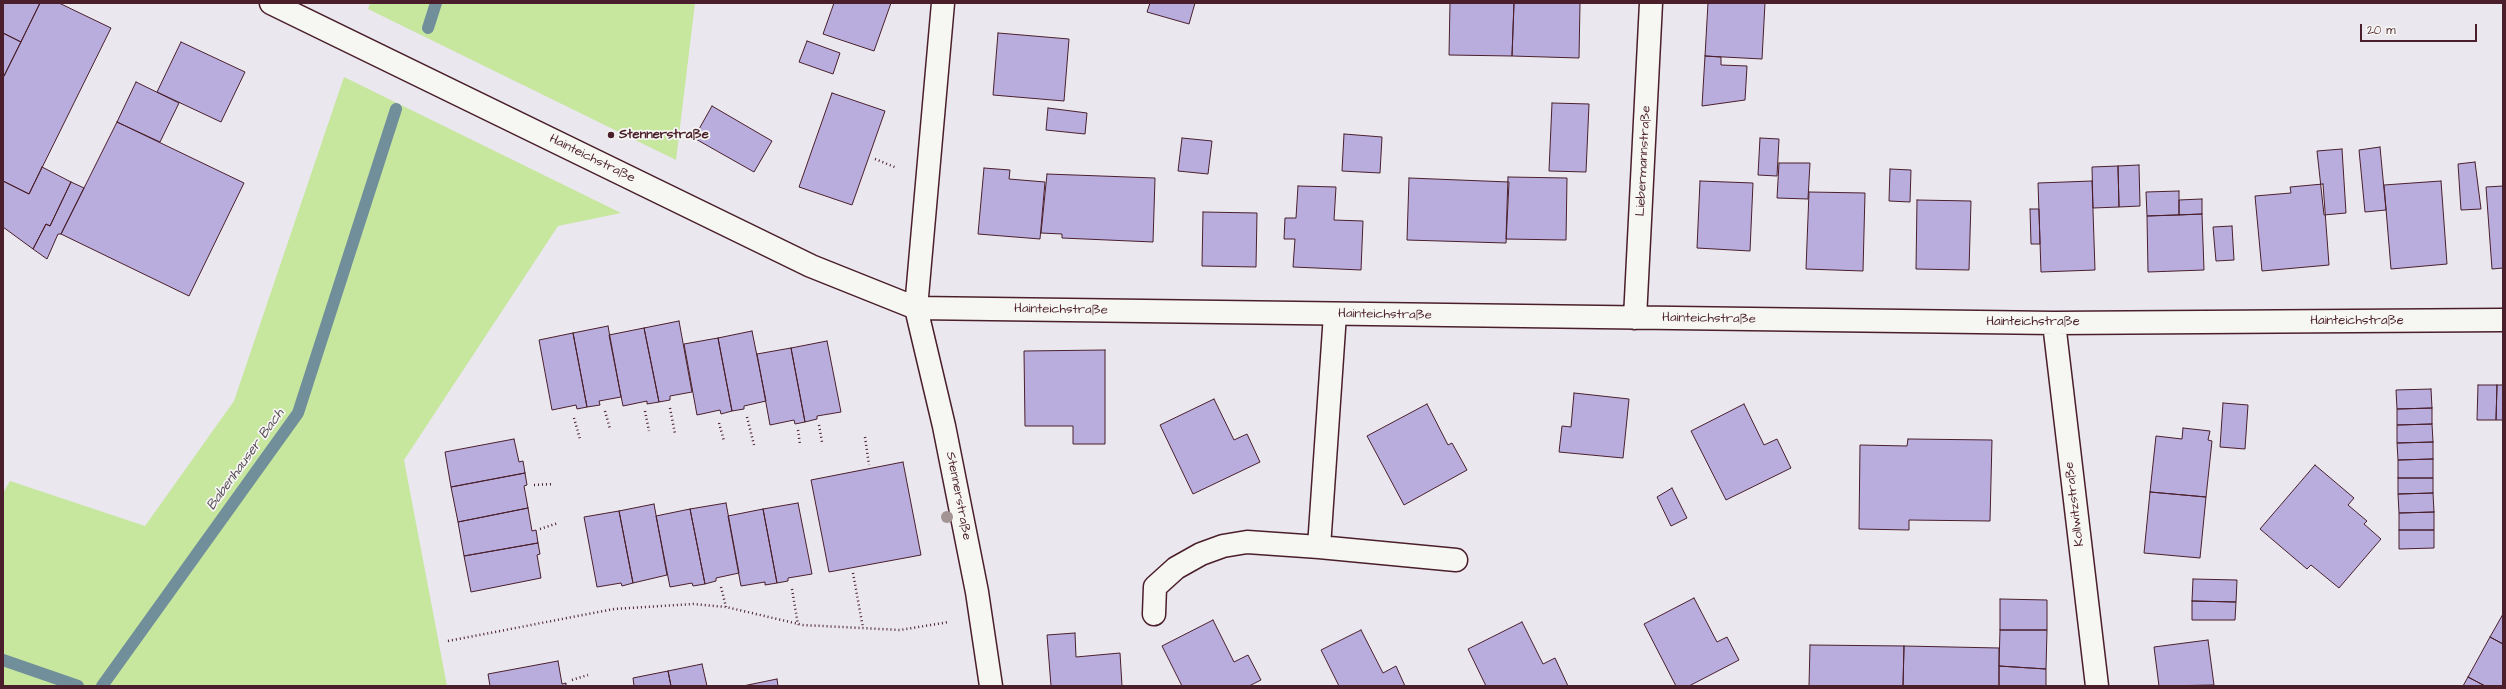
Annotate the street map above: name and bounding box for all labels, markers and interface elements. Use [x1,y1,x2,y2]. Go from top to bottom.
scale bar [2362,16,2479,42]
text: 20 m [2367,22,2396,39]
street label: Liebermannstraße [1633,105,1655,217]
place label: Stennerstraße [619,127,709,143]
marker: Stennerstraße [606,130,616,140]
street label: Hainteichstraße [546,131,638,187]
street label: Hainteichstraße [1014,301,1108,319]
street label: Hainteichstraße [1338,306,1432,324]
street label: Hainteichstraße [1662,310,1756,328]
street label: Hainteichstraße [2310,313,2404,329]
street label: Hainteichstraße [1986,314,2080,330]
water label: Babenhauser Bach [204,406,288,514]
street label: Stennerstraße [942,450,974,542]
street label: Kollwitzstraße [2062,461,2088,547]

